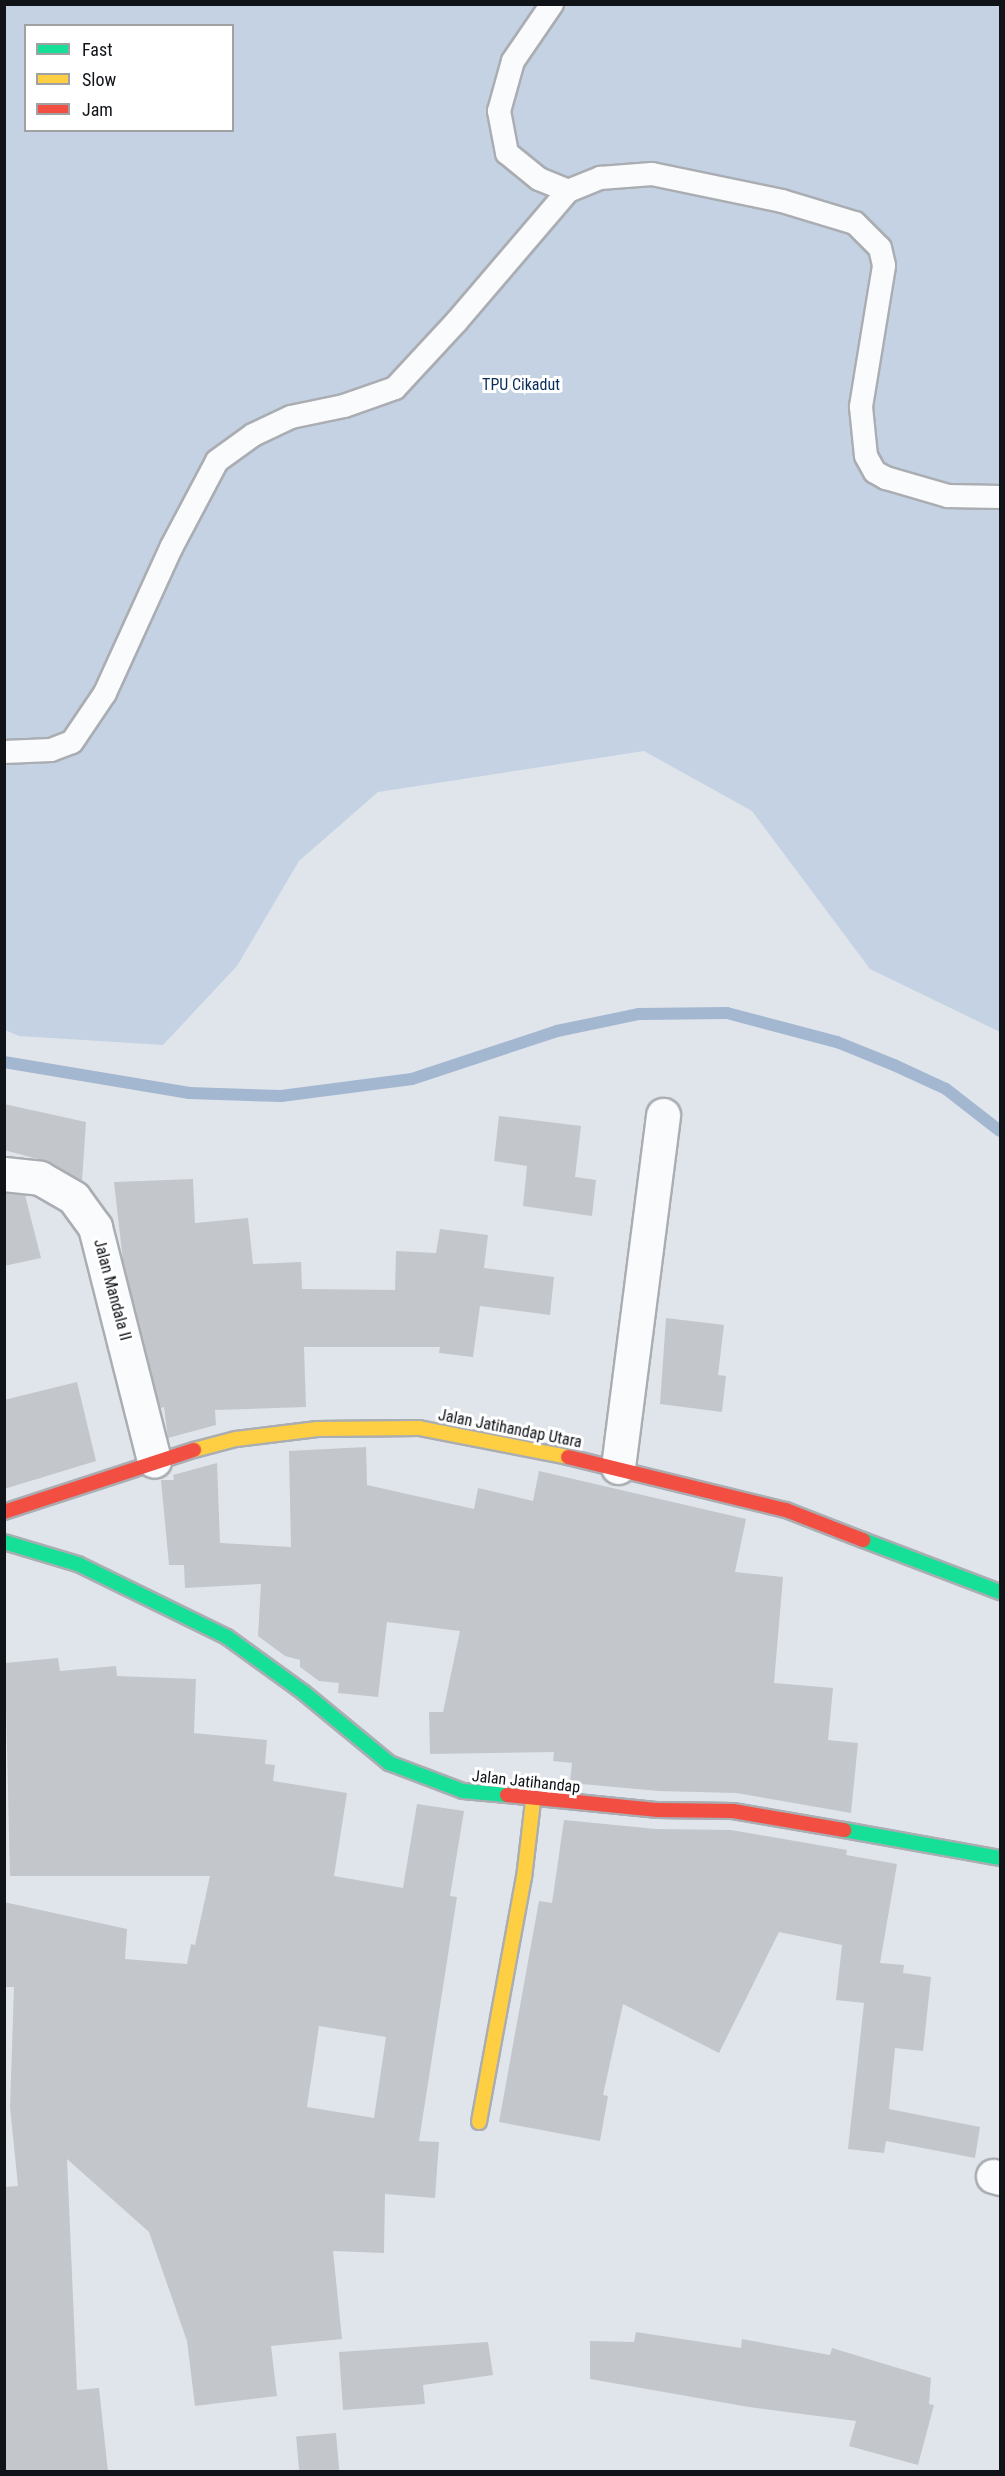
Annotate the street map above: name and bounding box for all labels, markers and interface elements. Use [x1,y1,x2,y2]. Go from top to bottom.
legend [24,24,234,132]
text: Fast [82,39,113,60]
text: Slow [82,69,116,90]
text: Jam [82,99,113,120]
park label: TPU Cikadut [482,375,560,395]
street label: Jalan Mandala II [89,1237,135,1343]
street label: Jalan Jatihandap Utara [437,1406,583,1452]
street label: Jalan Jatihandap [471,1767,581,1797]

